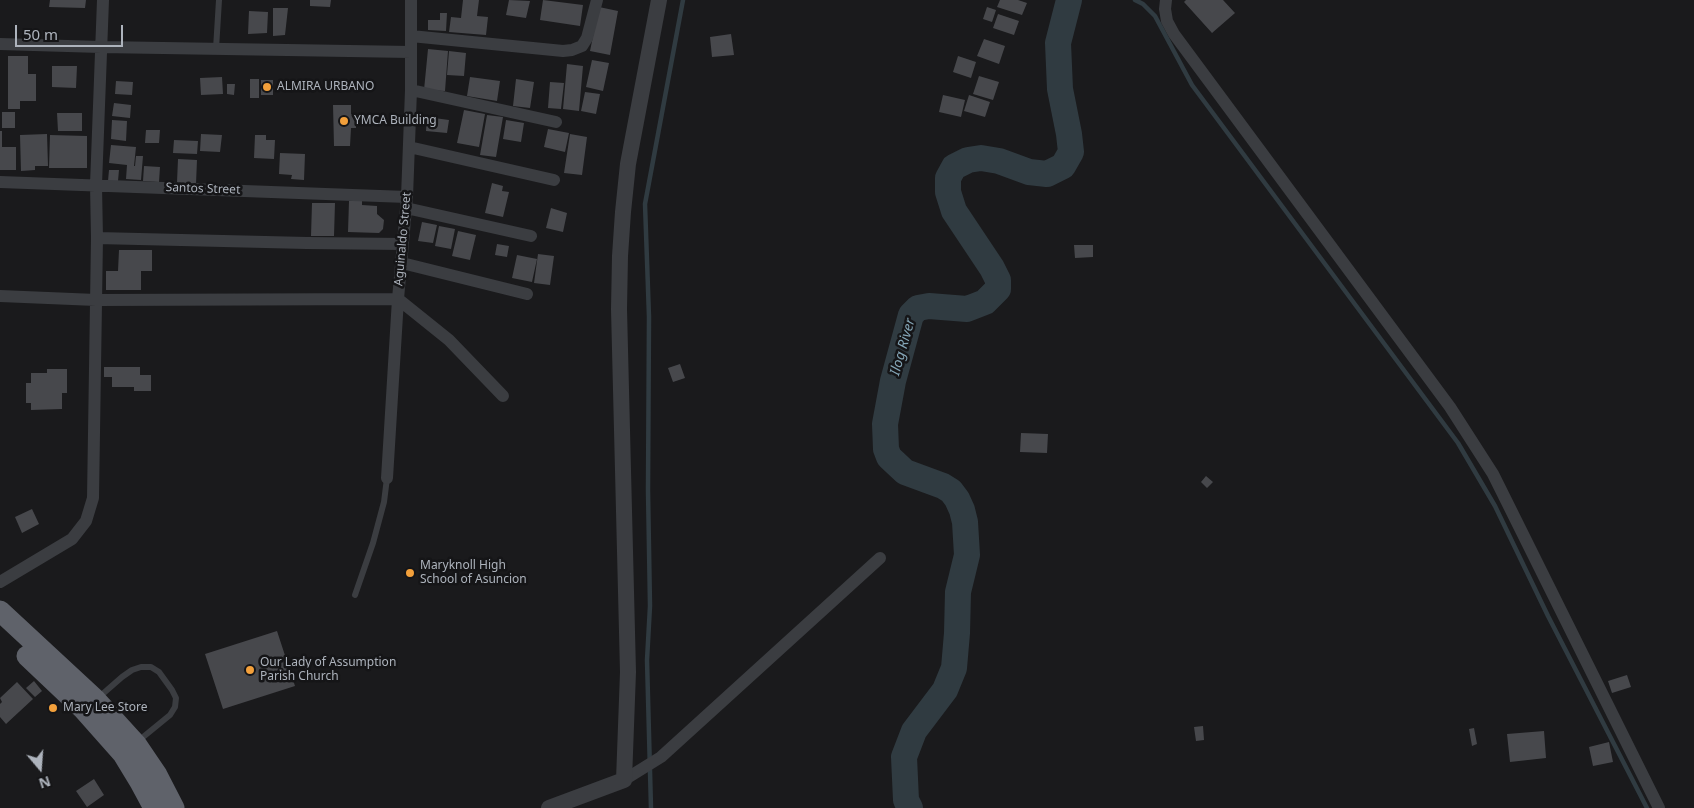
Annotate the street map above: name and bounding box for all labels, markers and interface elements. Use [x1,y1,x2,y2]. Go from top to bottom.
scale bar [18,15,125,47]
text: 50 m [23,24,58,44]
place label: ALMIRA URBANO [277,80,374,94]
marker: ALMIRA URBANO [261,81,273,93]
place label: YMCA Building [354,114,437,128]
marker: YMCA Building [338,115,350,127]
street label: Santos Street [165,181,241,197]
street label: Aguinaldo Street [392,192,414,286]
water label: Ilog River [887,317,919,377]
place label: Maryknoll High School of Asuncion [420,559,527,587]
marker: Maryknoll High School of Asuncion [404,567,416,579]
place label: Our Lady of Assumption Parish Church [260,656,396,684]
marker: Our Lady of Assumption Parish Church [244,664,256,676]
place label: Mary Lee Store [63,701,147,715]
marker: Mary Lee Store [47,702,59,714]
north arrow [15,743,65,793]
text: N [36,772,53,794]

